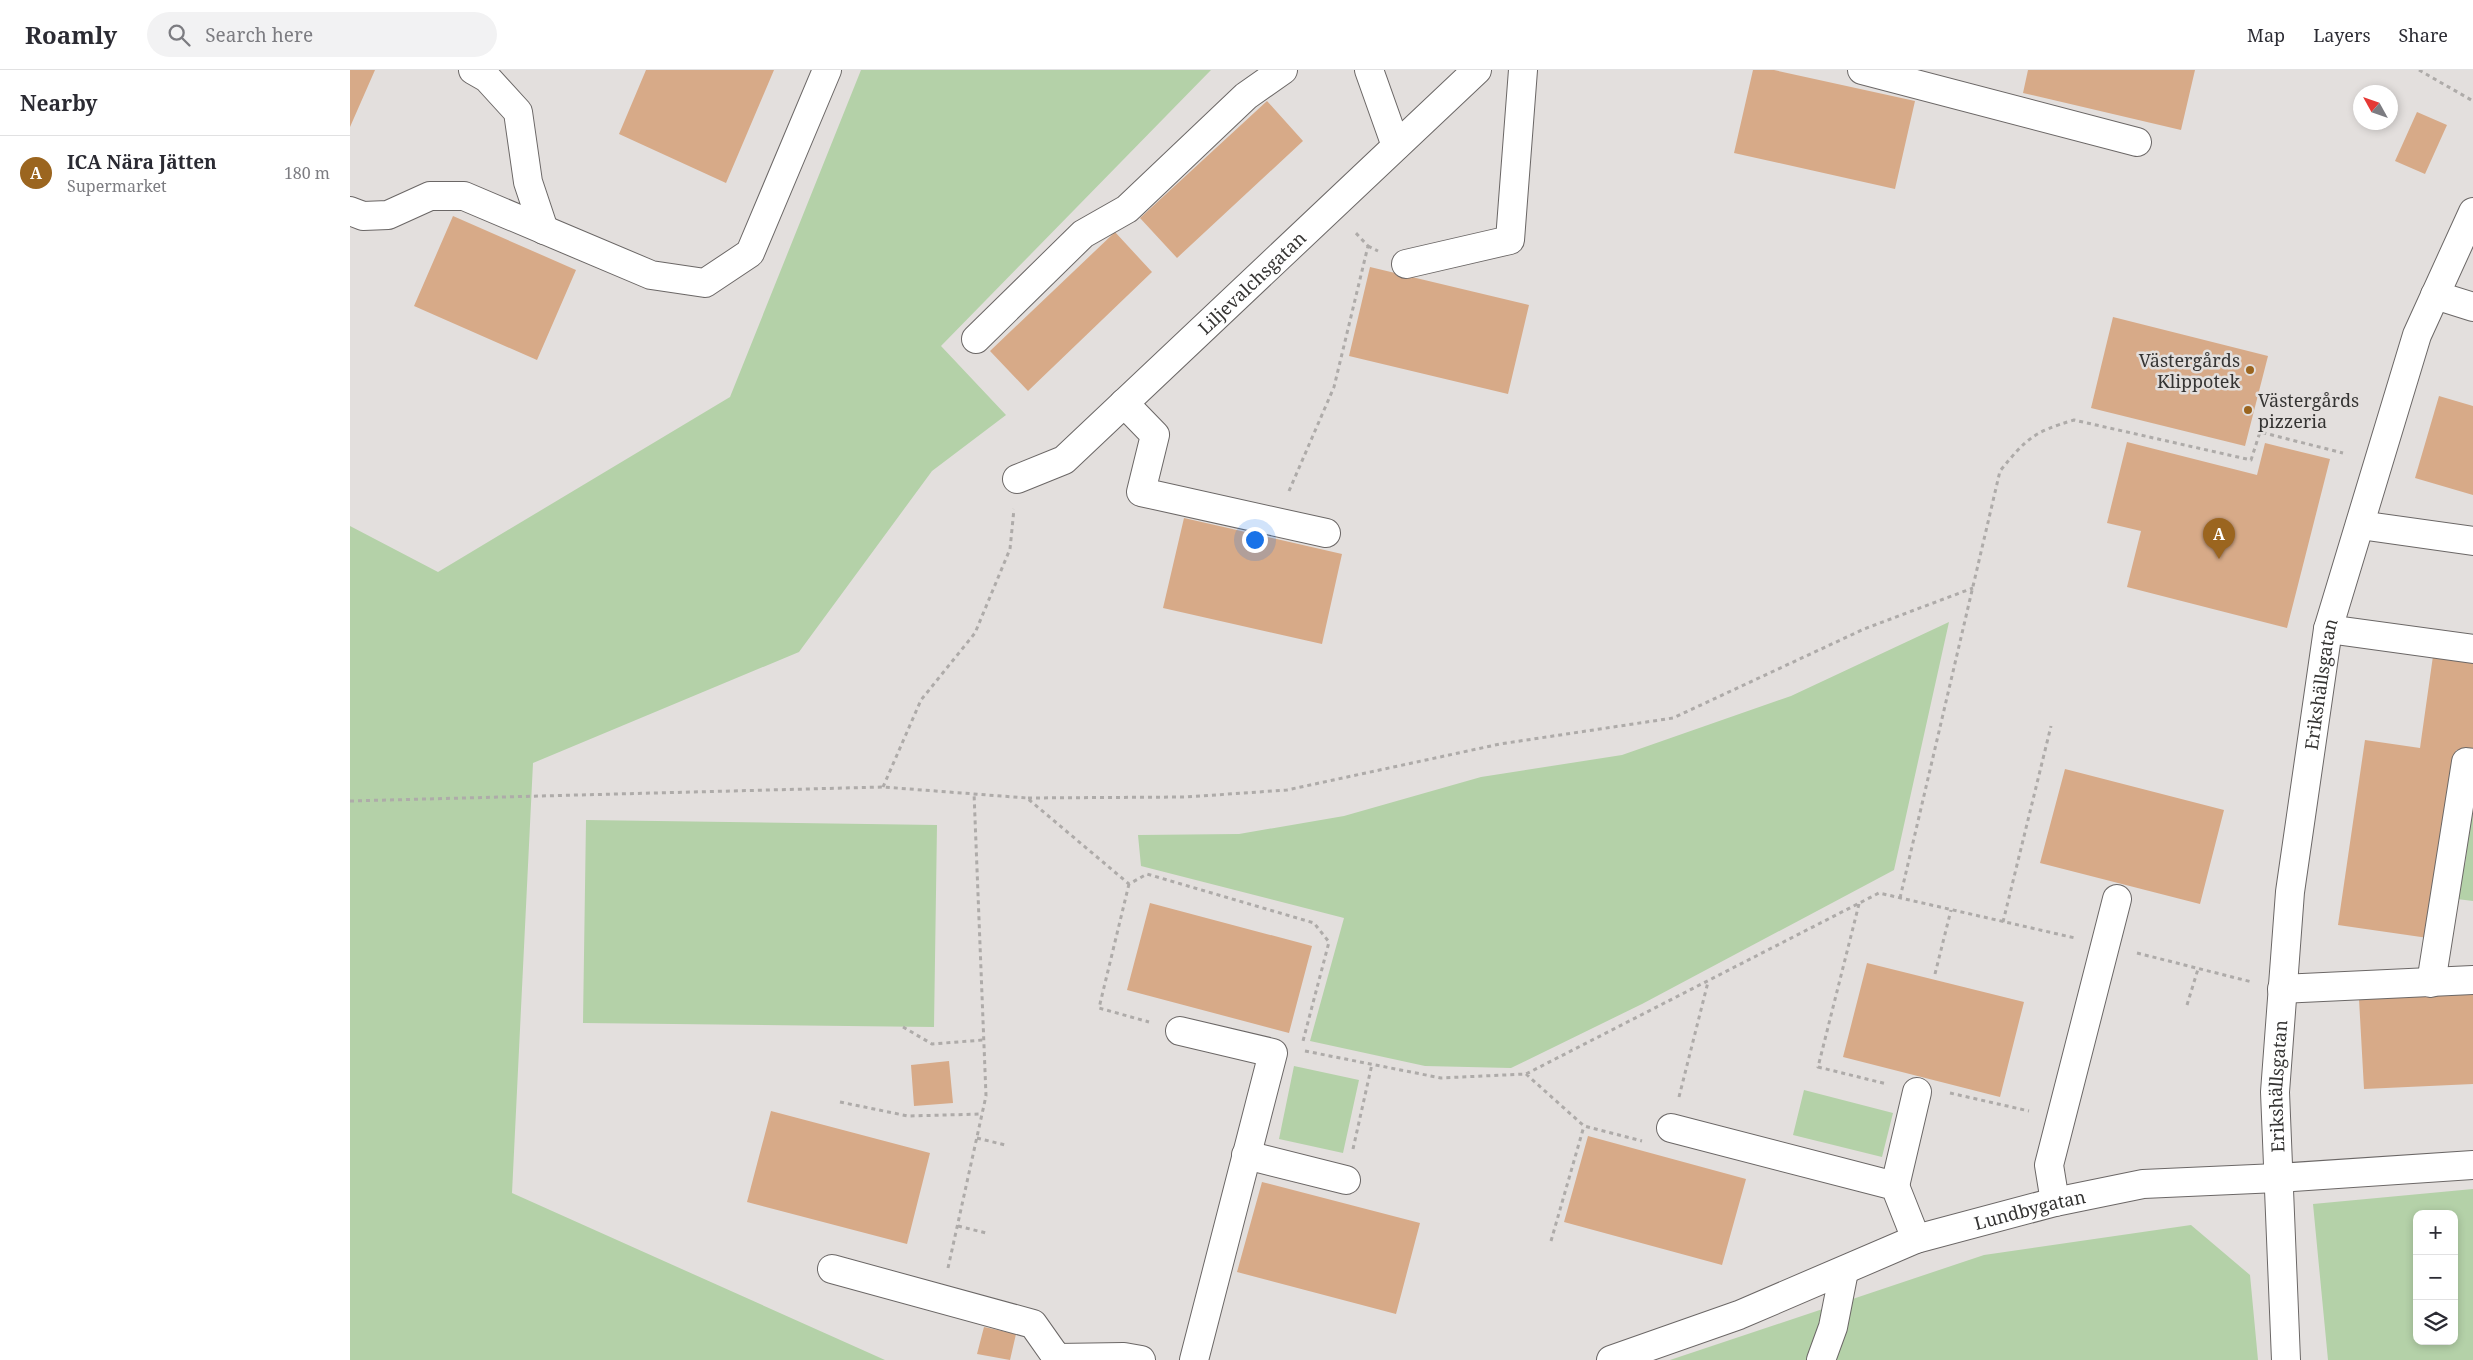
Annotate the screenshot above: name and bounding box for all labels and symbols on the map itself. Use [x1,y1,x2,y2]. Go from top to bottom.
north arrow [2353,85,2398,130]
street label: Liljevalchsgatan [1193,226,1311,339]
place label: Västergårds Klippotek [2139,348,2240,393]
marker: Västergårds Klippotek [2244,364,2256,376]
place label: Västergårds pizzeria [2258,388,2359,433]
marker: Västergårds pizzeria [2242,404,2254,416]
pin: A [2203,518,2235,559]
your location [1242,527,1268,553]
street label: Erikshällsgatan [2299,615,2343,751]
street label: Erikshällsgatan [2263,1019,2292,1153]
street label: Lundbygatan [1971,1184,2088,1235]

